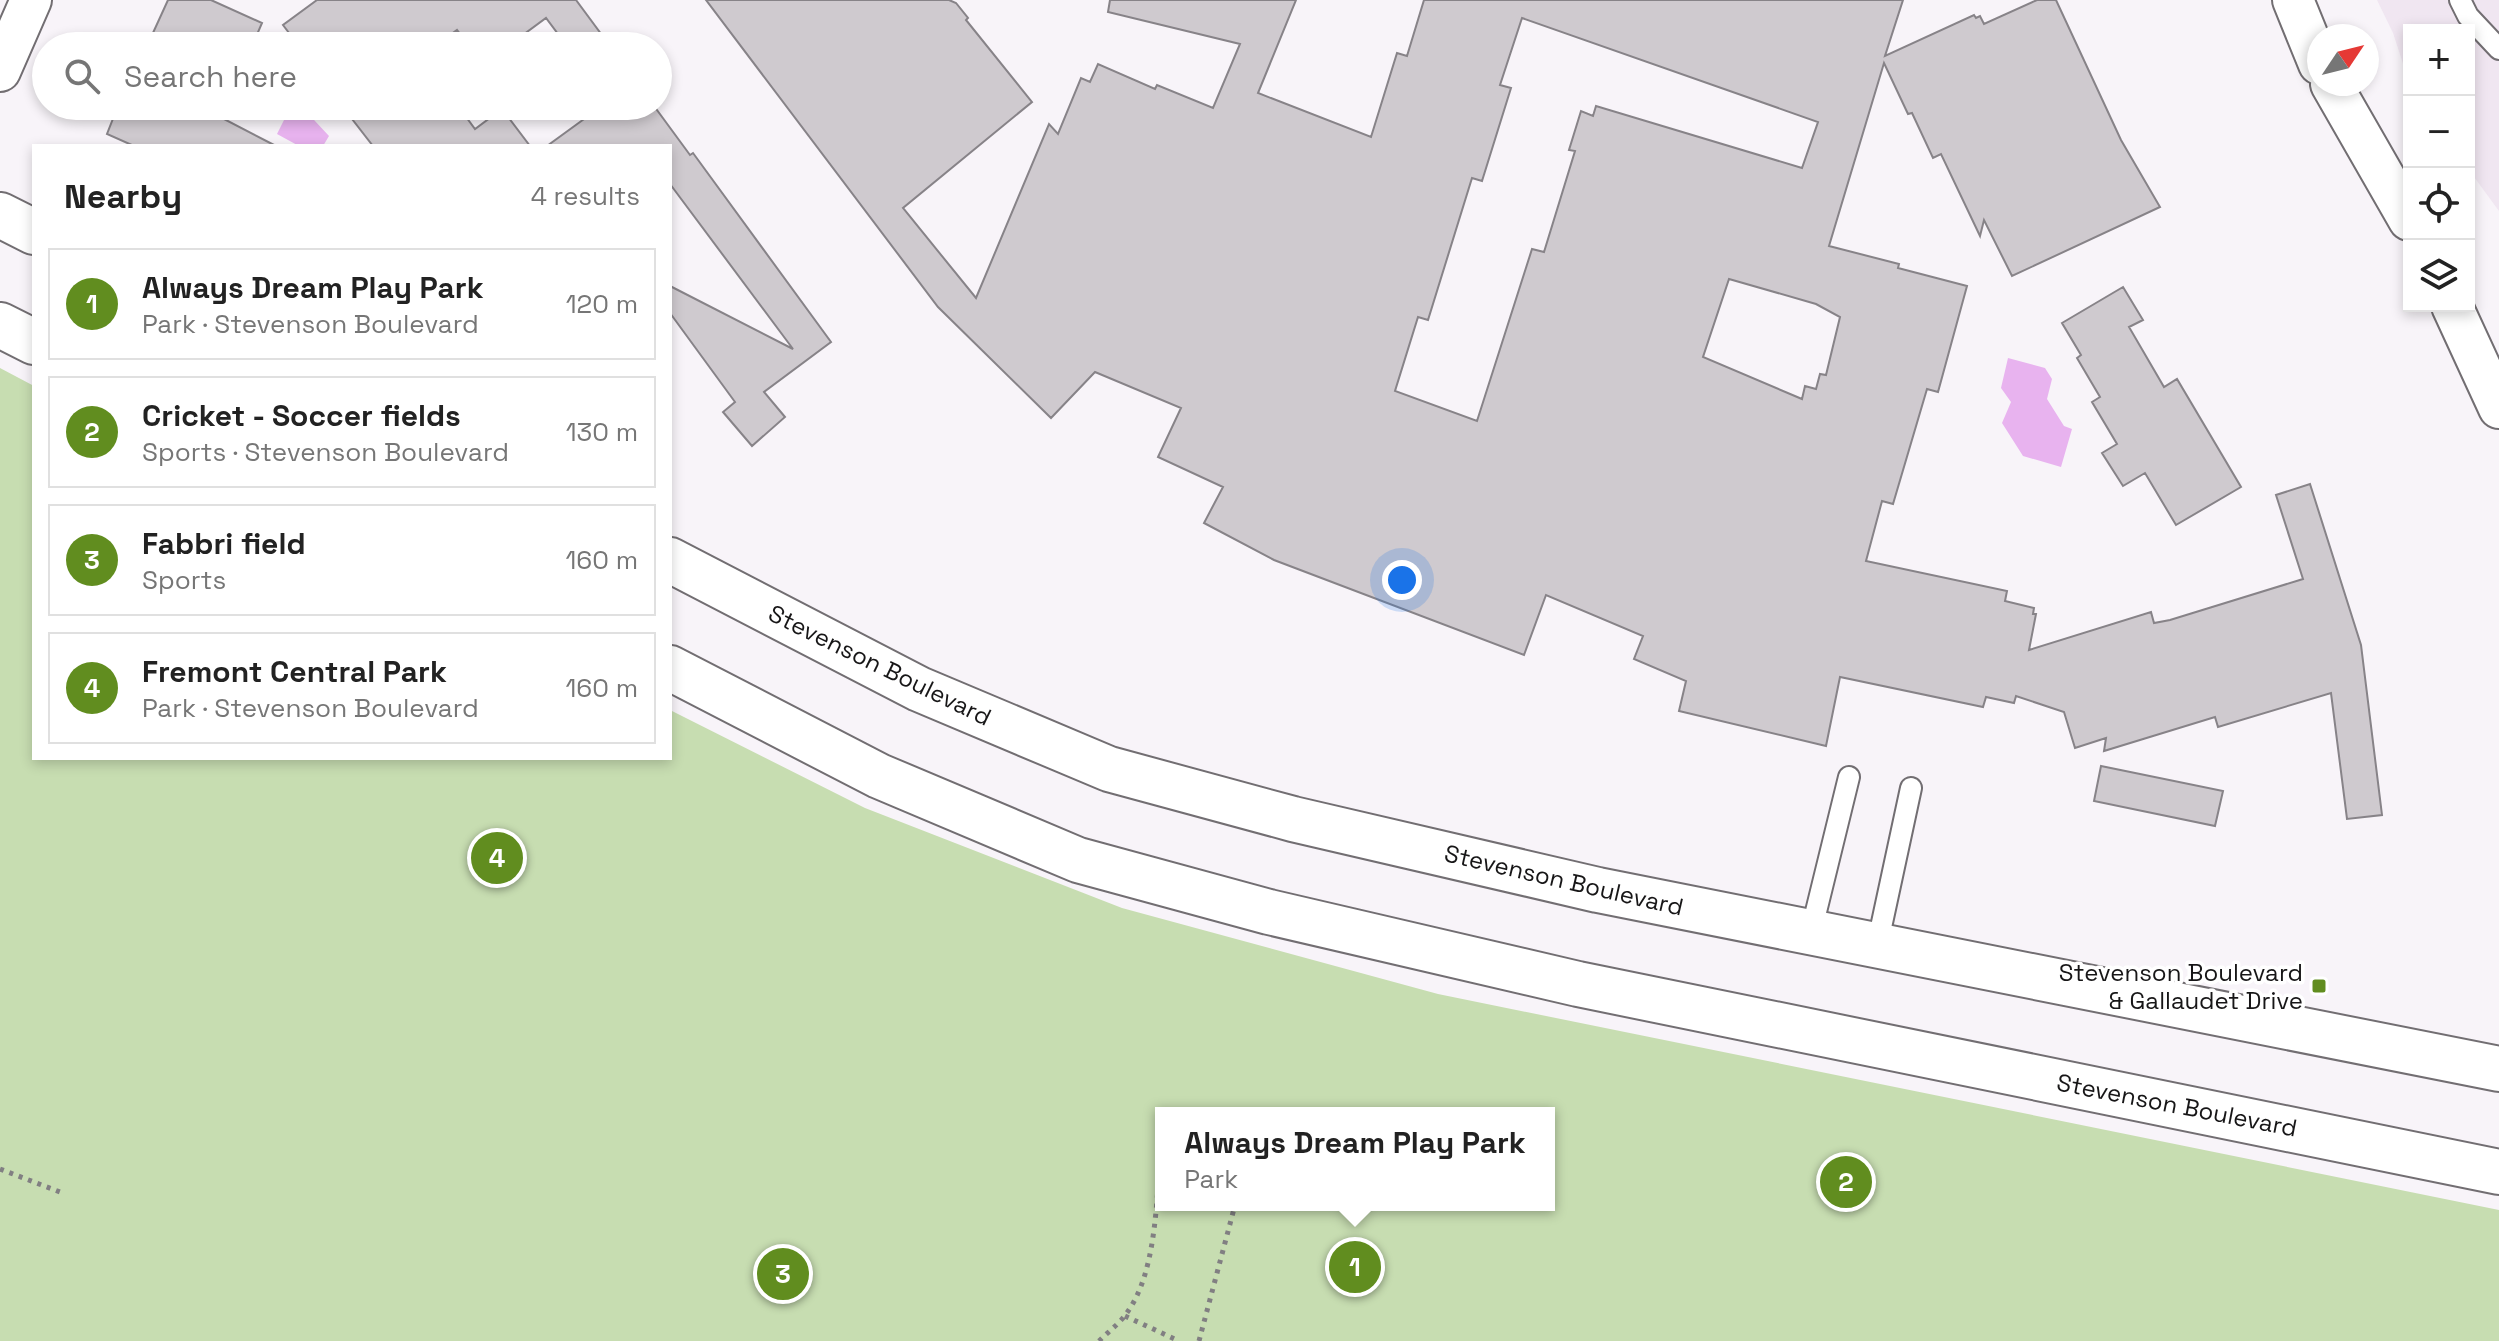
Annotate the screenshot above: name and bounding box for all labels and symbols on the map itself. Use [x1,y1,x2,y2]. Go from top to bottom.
north arrow [2307,24,2379,96]
your location [1382,560,1422,600]
street label: Stevenson Boulevard [763,598,997,732]
pin: 4 [471,828,523,888]
street label: Stevenson Boulevard [1442,837,1686,923]
place label: Stevenson Boulevard & Gallaudet Drive [2059,957,2303,1016]
marker: Stevenson Boulevard & Gallaudet Drive [2310,977,2328,995]
street label: Stevenson Boulevard [2054,1066,2300,1144]
pin: 2 [1820,1152,1872,1212]
pin: 1 [1329,1237,1381,1297]
pin: 3 [757,1244,809,1304]

